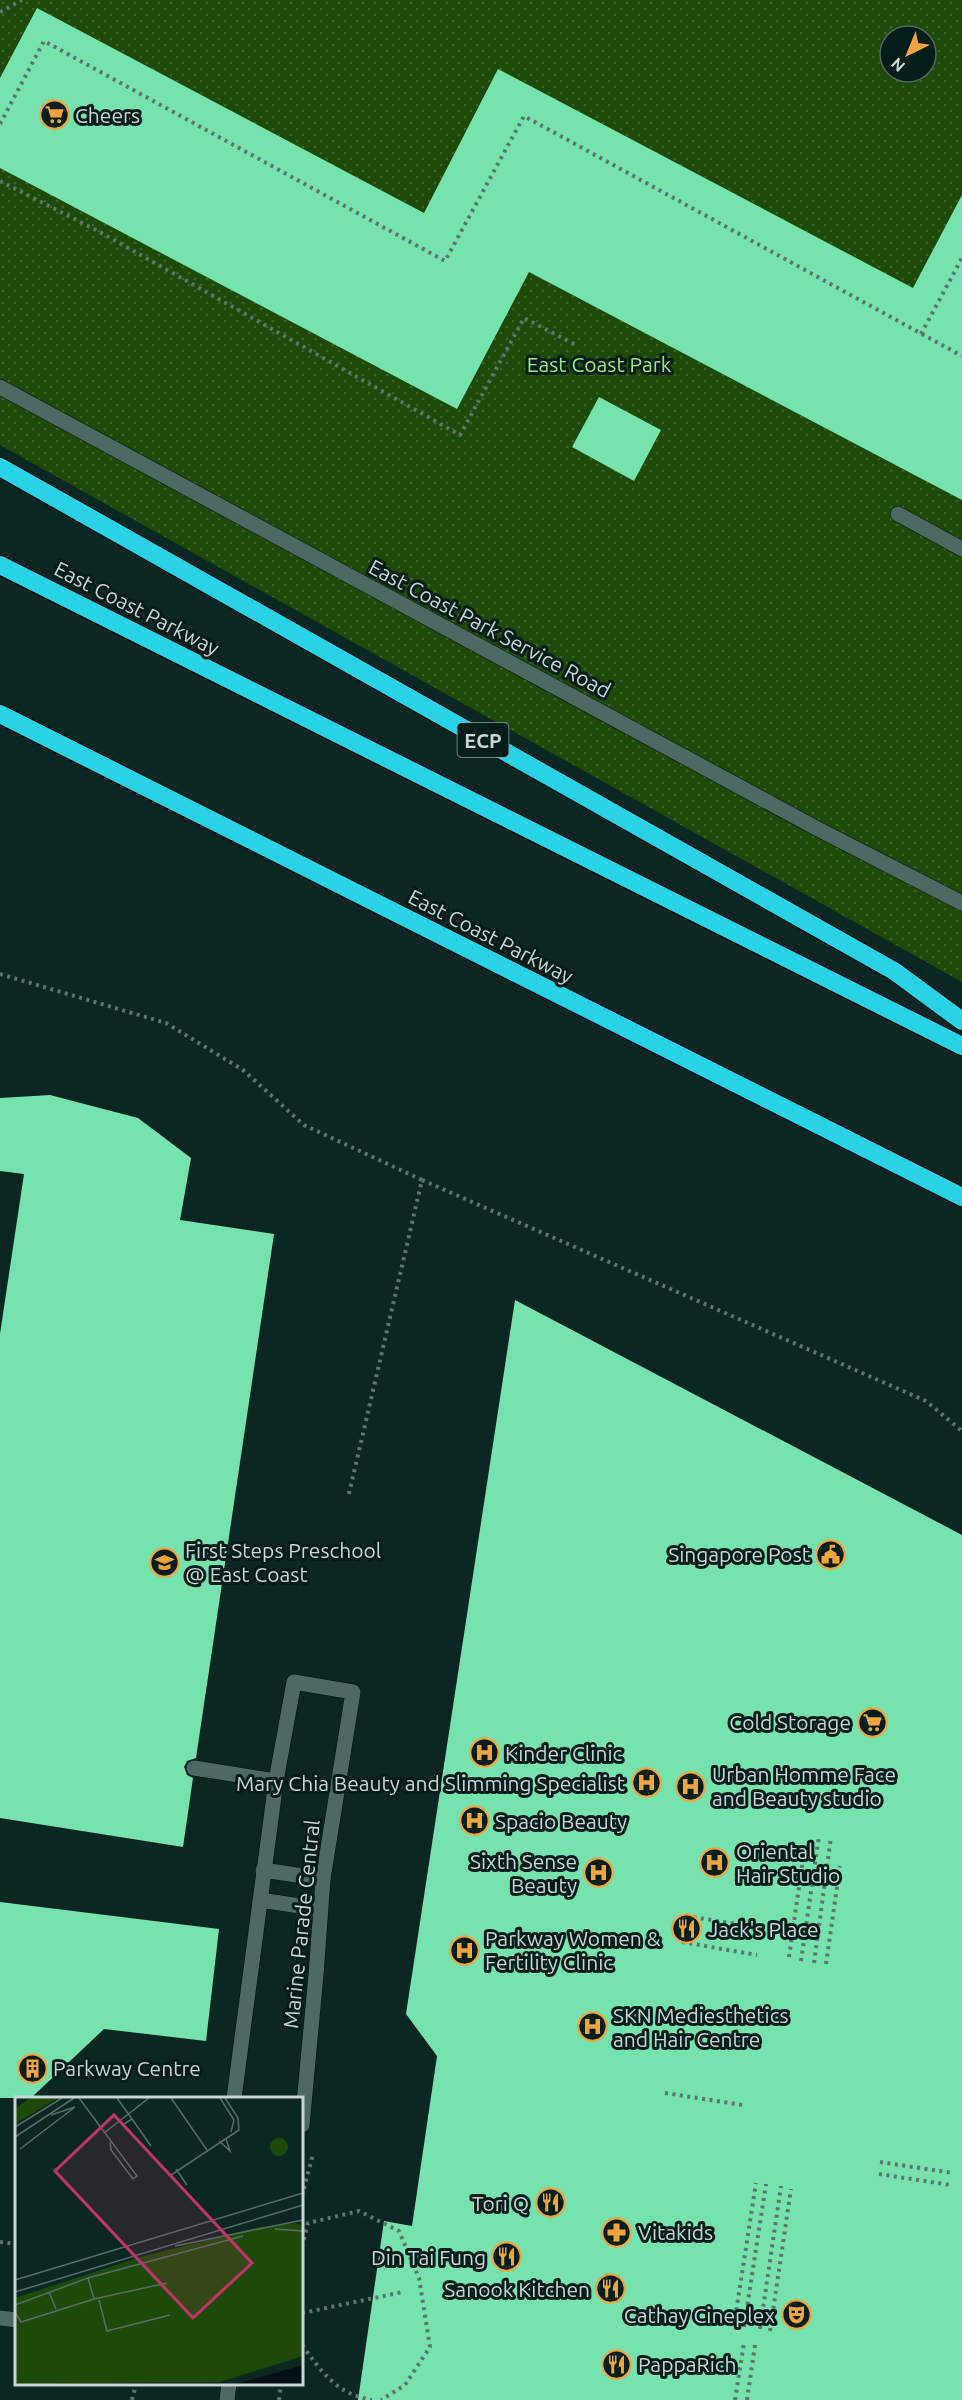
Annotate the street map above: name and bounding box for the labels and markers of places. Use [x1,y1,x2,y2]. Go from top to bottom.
supermarket icon: Cheers [38,99,70,131]
place label: Cheers [75,103,140,127]
place label: First Steps Preschool @ East Coast [185,1538,381,1586]
public building icon: Singapore Post [815,1538,847,1570]
place label: Singapore Post [668,1542,810,1566]
school or university icon: First Steps Preschool @ East Coast [148,1546,180,1578]
supermarket icon: Cold Storage [856,1706,888,1738]
place label: Cold Storage [729,1710,851,1734]
hospital icon: Kinder Clinic [468,1737,500,1769]
place label: Kinder Clinic [505,1741,623,1765]
place label: Urban Homme Face and Beauty studio [712,1762,896,1810]
hospital icon: Mary Chia Beauty and Slimming Specialist [630,1767,662,1799]
hospital icon: Urban Homme Face and Beauty studio [675,1770,707,1802]
place label: Mary Chia Beauty and Slimming Specialist [236,1771,625,1795]
hospital icon: Spacio Beauty [458,1805,490,1837]
place label: Spacio Beauty [495,1809,627,1833]
place label: Oriental Hair Studio [736,1839,840,1887]
hospital icon: Oriental Hair Studio [699,1847,731,1879]
place label: Sixth Sense Beauty [470,1849,577,1897]
hospital icon: Sixth Sense Beauty [582,1857,614,1889]
restaurant icon: Jack's Place [671,1913,703,1945]
place label: Jack's Place [708,1917,819,1941]
place label: Parkway Women & Fertility Clinic [485,1926,661,1974]
hospital icon: Parkway Women & Fertility Clinic [448,1934,480,1966]
place label: SKN Mediesthetics and Hair Centre [613,2003,789,2051]
hospital icon: SKN Mediesthetics and Hair Centre [576,2011,608,2043]
building icon: Parkway Centre [16,2052,48,2084]
place label: Parkway Centre [53,2056,201,2080]
restaurant icon: Tori Q [534,2187,566,2219]
place label: Tori Q [472,2191,529,2215]
pharmacy icon: Vitakids [601,2216,633,2248]
place label: Vitakids [638,2220,713,2244]
restaurant icon: Din Tai Fung [491,2241,523,2273]
place label: Din Tai Fung [371,2245,486,2269]
restaurant icon: Sanook Kitchen [595,2273,627,2305]
place label: Sanook Kitchen [444,2277,590,2301]
theatre icon: Cathay Cineplex [780,2299,812,2331]
place label: Cathay Cineplex [624,2303,775,2327]
restaurant icon: PappaRich [601,2348,633,2380]
place label: PappaRich [638,2352,737,2376]

